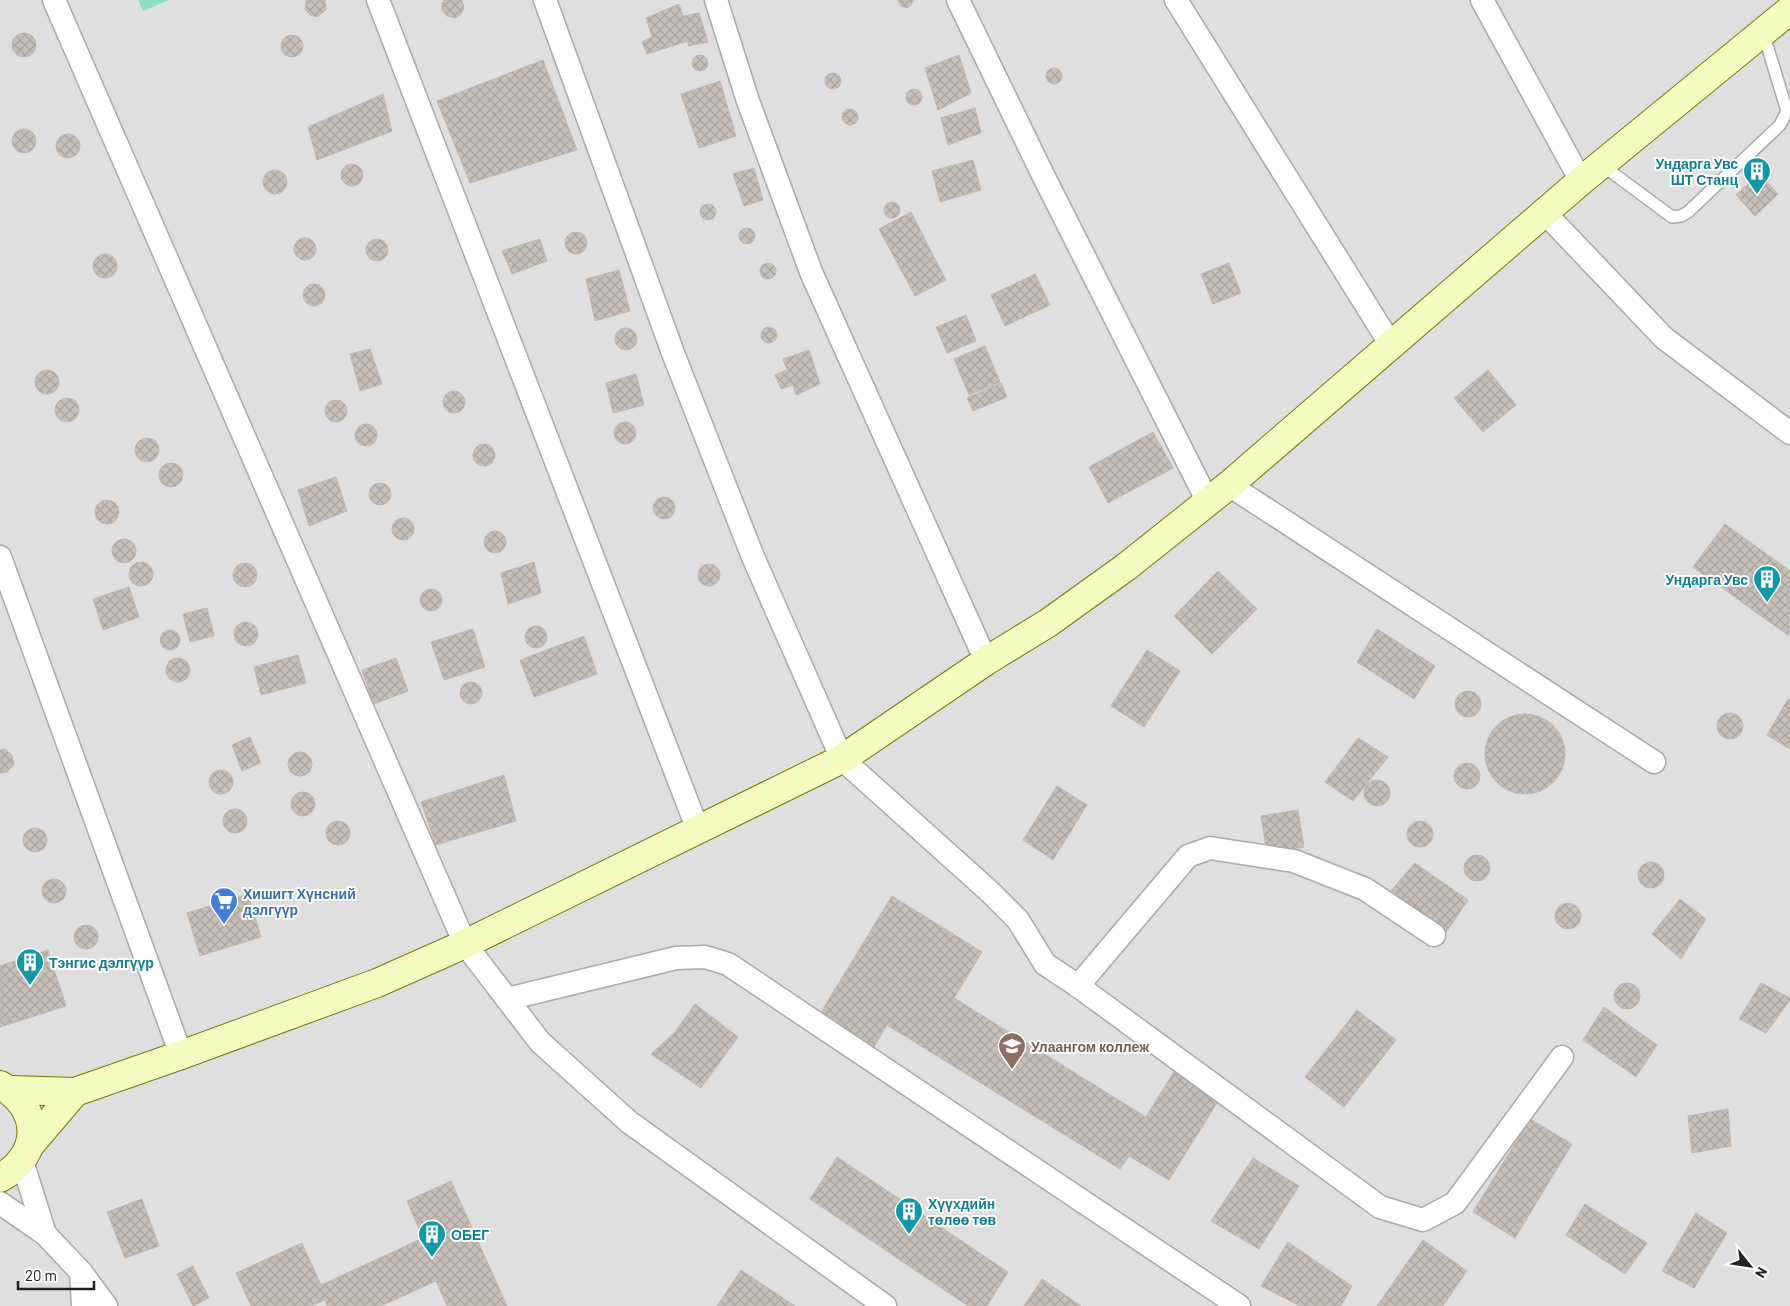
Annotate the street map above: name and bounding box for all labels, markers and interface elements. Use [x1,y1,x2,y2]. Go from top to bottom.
place label: Ундарга Увс ШТ Станц [1656,155,1738,188]
building icon: Ундарга Увс ШТ Станц [1742,156,1772,195]
building icon: Ундарга Увс [1752,564,1782,603]
place label: Ундарга Увс [1666,571,1748,588]
place label: Хишигт Хүнсний дэлгүүр [243,885,356,918]
supermarket icon: Хишигт Хүнсний дэлгүүр [209,886,239,925]
building icon: Тэнгис дэлгүүр [15,947,45,986]
place label: Тэнгис дэлгүүр [49,954,154,971]
school or university icon: Улаангом коллеж [997,1031,1027,1070]
place label: Улаангом коллеж [1031,1038,1150,1055]
place label: Хүүхдийн төлөө төв [928,1195,997,1228]
building icon: Хүүхдийн төлөө төв [894,1196,924,1235]
building icon: ОБЕГ [417,1219,447,1258]
place label: ОБЕГ [451,1226,489,1243]
north arrow [1725,1241,1775,1291]
scale bar [18,1258,94,1290]
text: N [1752,1264,1771,1281]
text: 20 m [25,1266,57,1284]

